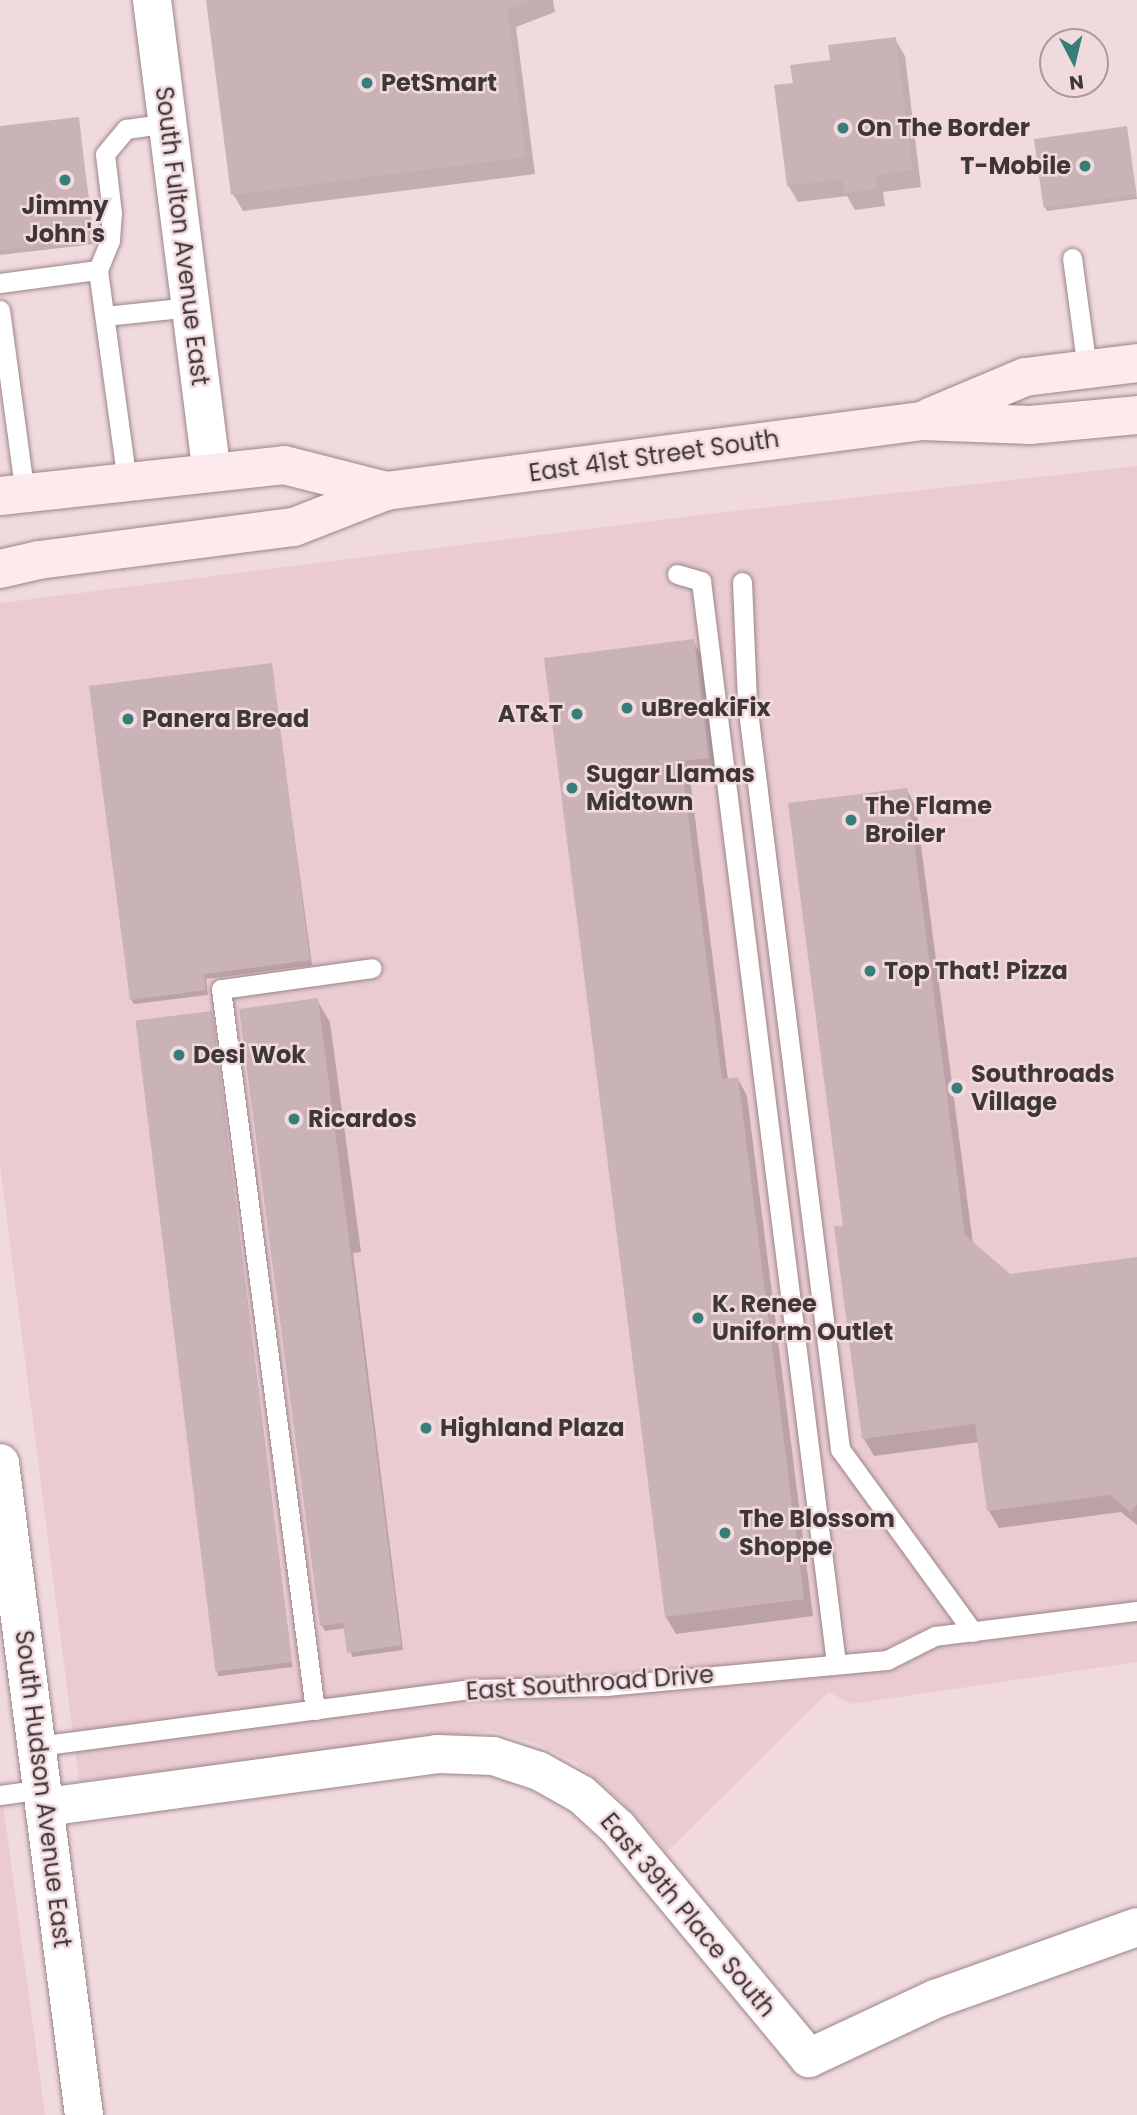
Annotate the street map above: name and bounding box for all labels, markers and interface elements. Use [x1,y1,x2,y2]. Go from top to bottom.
north arrow [1039,28,1109,98]
text: N [1068,68,1085,97]
place label: PetSmart [381,69,497,97]
marker: PetSmart [359,75,375,91]
street label: South Fulton Avenue East [149,85,215,387]
place label: On The Border [857,114,1030,142]
marker: On The Border [835,120,851,136]
place label: T-Mobile [960,152,1071,180]
marker: T-Mobile [1077,158,1093,174]
marker: Jimmy John's [57,172,73,188]
place label: Jimmy John's [22,192,108,248]
street label: East 41st Street South [527,424,781,488]
place label: uBreakiFix [641,694,771,722]
place label: AT&T [498,700,563,728]
marker: uBreakiFix [619,700,635,716]
place label: Panera Bread [142,705,309,733]
marker: AT&T [569,706,585,722]
marker: Panera Bread [120,711,136,727]
place label: Sugar Llamas Midtown [586,760,755,816]
marker: Sugar Llamas Midtown [564,780,580,796]
place label: The Flame Broiler [865,792,992,848]
marker: The Flame Broiler [843,812,859,828]
place label: Top That! Pizza [884,957,1068,985]
marker: Top That! Pizza [862,963,878,979]
place label: Desi Wok [193,1041,306,1069]
marker: Desi Wok [171,1047,187,1063]
place label: Southroads Village [971,1060,1115,1116]
marker: Southroads Village [949,1080,965,1096]
place label: Ricardos [308,1105,417,1133]
marker: Ricardos [286,1111,302,1127]
place label: K. Renee Uniform Outlet [712,1290,893,1346]
marker: K. Renee Uniform Outlet [690,1310,706,1326]
place label: Highland Plaza [440,1414,625,1442]
marker: Highland Plaza [418,1420,434,1436]
place label: The Blossom Shoppe [739,1505,895,1561]
marker: The Blossom Shoppe [717,1525,733,1541]
street label: South Hudson Avenue East [9,1629,77,1949]
street label: East Southroad Drive [465,1660,715,1706]
street label: East 39th Place South [594,1807,782,2023]

